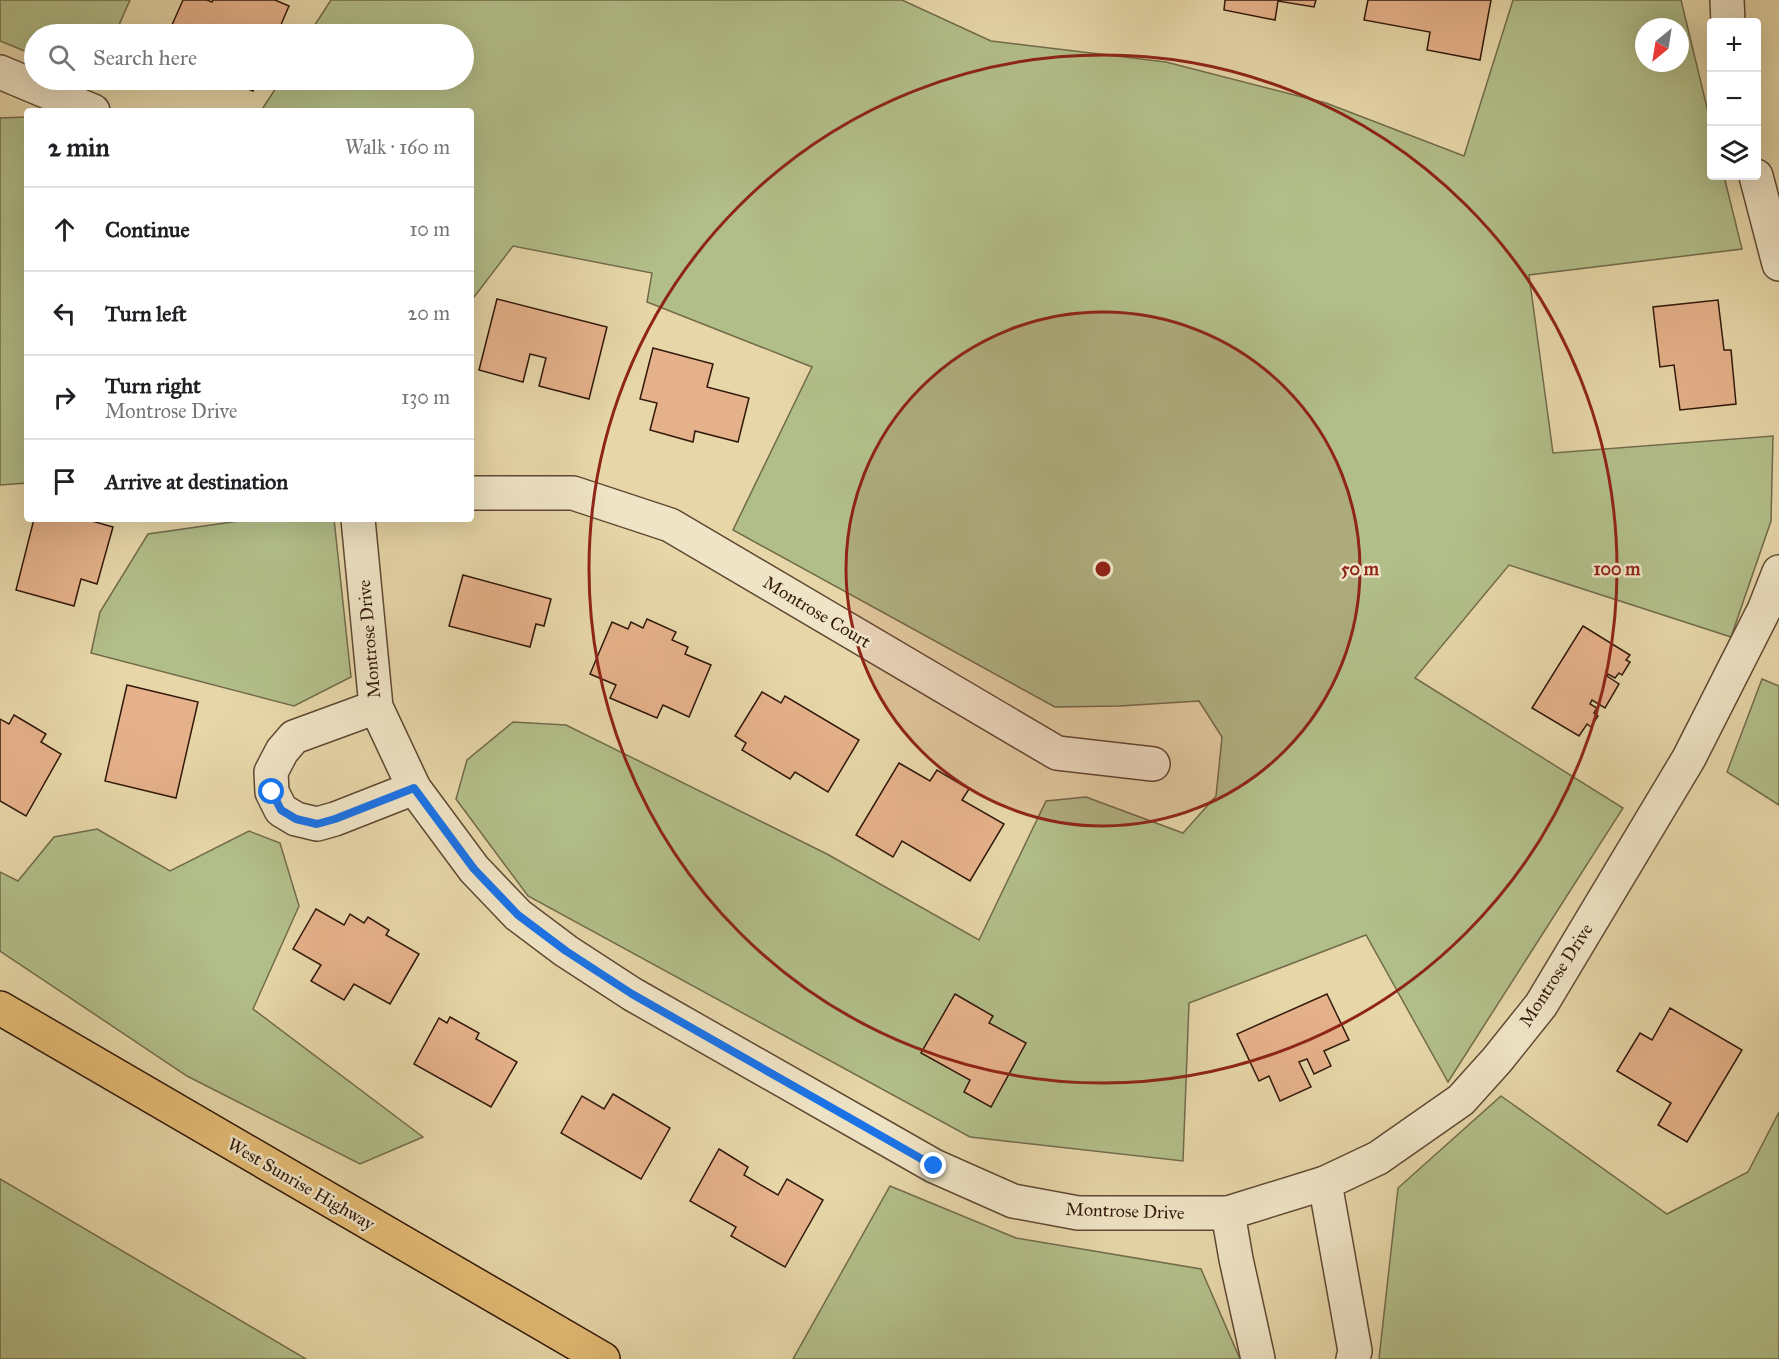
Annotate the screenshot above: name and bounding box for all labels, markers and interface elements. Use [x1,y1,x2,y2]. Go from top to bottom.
north arrow [1635,18,1689,72]
map controls [1707,18,1761,180]
button: + [1707,18,1761,72]
search box [24,24,474,90]
icon: search [45,41,78,74]
text: Search here [93,44,197,71]
button: − [1707,72,1761,126]
button: layers [1707,126,1761,180]
text: 2 min [48,131,109,163]
text: Walk · 160 m [345,135,450,159]
icon: ahead [48,213,81,246]
text: Continue [105,216,190,243]
text: 10 m [409,217,450,241]
icon: left [48,297,81,330]
text: Turn left [105,300,187,327]
text: 20 m [407,301,450,325]
text: Turn right [105,372,201,399]
icon: right [48,381,81,414]
text: 130 m [401,385,450,409]
text: Montrose Drive [105,399,237,423]
icon: arrive [48,465,81,498]
text: Arrive at destination [105,468,288,495]
text: 50 m [1341,558,1380,580]
text: 100 m [1594,558,1641,580]
centre of rings [1093,559,1113,579]
street label: Montrose Court [759,571,875,653]
street label: Montrose Drive [353,579,385,699]
route start [258,778,284,804]
street label: Montrose Drive [1514,919,1598,1031]
street label: West Sunrise Highway [223,1133,379,1236]
route end [920,1152,946,1178]
street label: Montrose Drive [1065,1198,1185,1224]

